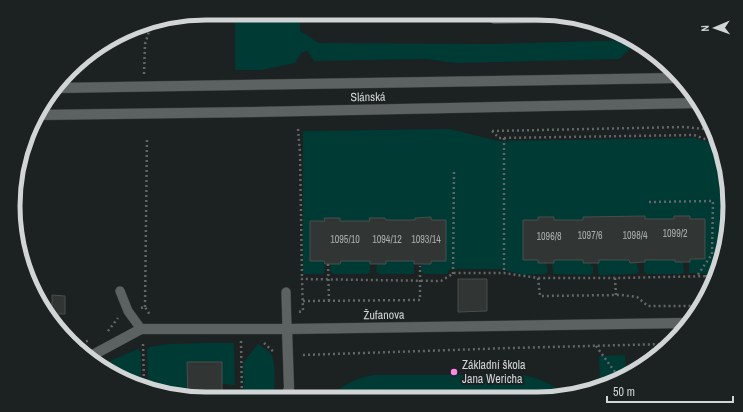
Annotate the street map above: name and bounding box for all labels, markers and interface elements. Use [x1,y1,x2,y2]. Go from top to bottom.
north arrow [695,8,735,48]
text: N [698,25,712,32]
street label: Slánská [350,89,386,105]
house number: 1099/2 [662,227,688,240]
house number: 1097/6 [577,229,603,242]
house number: 1098/4 [622,229,648,242]
house number: 1096/8 [536,230,562,243]
house number: 1095/10 [330,233,360,246]
house number: 1094/12 [372,233,402,246]
house number: 1093/14 [411,233,441,246]
street label: Žufanova [363,307,405,323]
place label: Základní škola Jana Wericha [462,357,526,387]
marker: Základní škola Jana Wericha [449,367,459,377]
scale bar [607,378,733,404]
text: 50 m [613,384,635,400]

